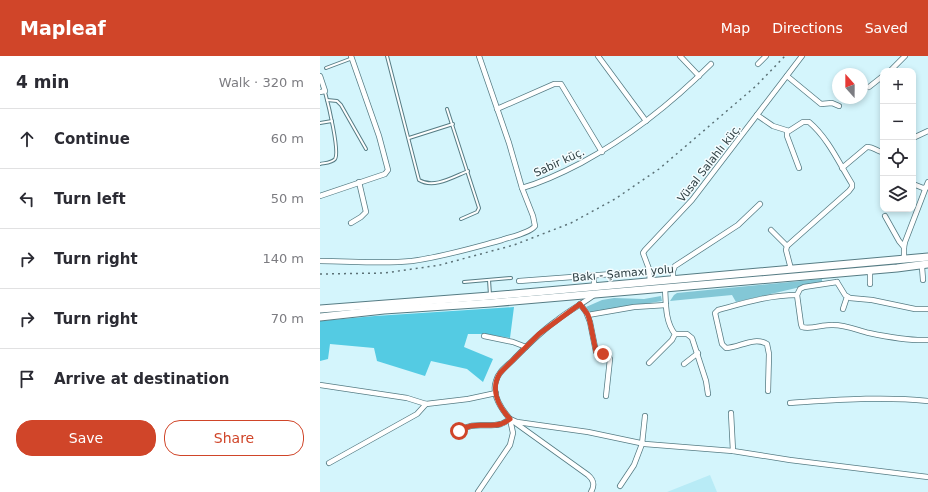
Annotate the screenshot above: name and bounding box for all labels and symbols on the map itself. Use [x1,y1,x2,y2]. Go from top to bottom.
north arrow [832,68,868,104]
street label: Vüsal Salahlı küç. [675,122,744,205]
street label: Sabir küç. [532,145,587,180]
street label: Bakı - Şamaxı yolu [572,263,675,284]
route end [594,345,612,363]
route start [450,422,468,440]

